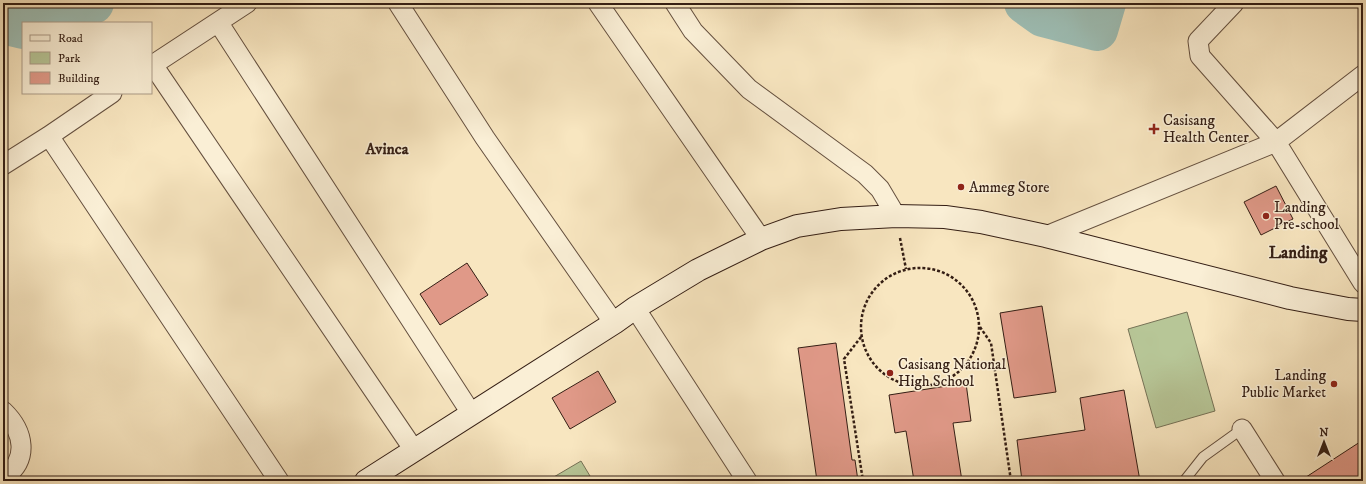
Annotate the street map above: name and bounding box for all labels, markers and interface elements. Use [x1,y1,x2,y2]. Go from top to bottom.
legend [22,22,152,94]
text: Road [58,31,83,46]
text: Park [58,51,80,66]
text: Building [58,71,99,86]
place label: Casisang Health Center [1163,111,1249,147]
marker: Casisang Health Center [1148,123,1160,135]
district label: Avinca [364,139,410,159]
place label: Ammeg Store [969,178,1049,197]
marker: Ammeg Store [956,182,966,192]
place label: Landing Pre-school [1274,198,1339,234]
marker: Landing Pre-school [1261,211,1271,221]
district label: Landing [1269,242,1328,264]
place label: Casisang National High School [898,355,1006,391]
place label: Landing Public Market [1241,366,1327,402]
marker: Casisang National High School [885,368,895,378]
marker: Landing Public Market [1329,379,1339,389]
north arrow [1304,422,1344,462]
text: N [1319,426,1329,440]

